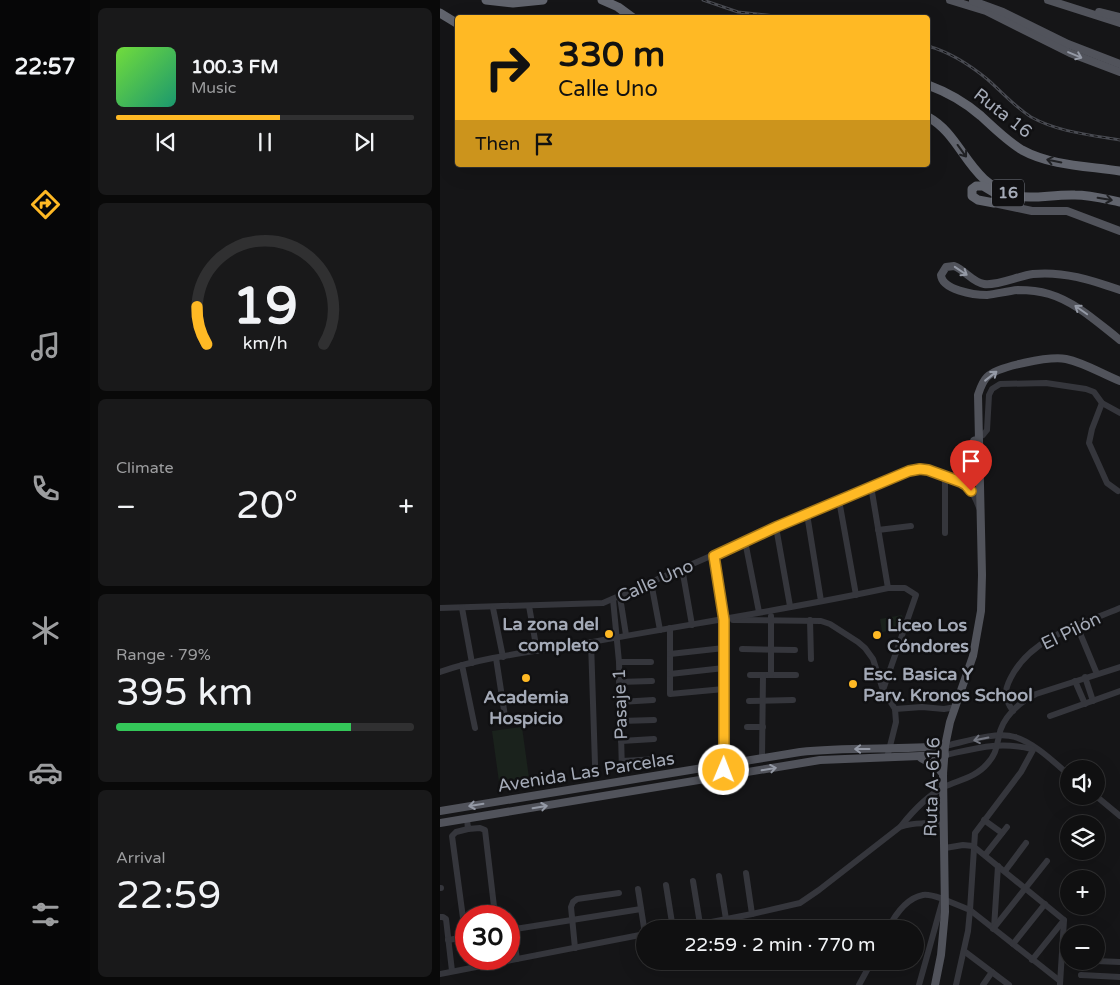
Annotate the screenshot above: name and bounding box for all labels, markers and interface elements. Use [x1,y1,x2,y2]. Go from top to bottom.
text: 330 m [558,34,665,76]
icon: right [475,35,540,100]
one-way arrow [1067,51,1082,61]
text: 22:57 [15,54,75,80]
text: 100.3 FM [191,56,279,78]
text: Calle Uno [558,76,658,102]
text: Music [191,78,236,98]
street label: Ruta 16 [969,83,1037,143]
icon: previous [152,128,180,156]
icon: pause [251,128,279,156]
icon: next [350,128,378,156]
icon: arrive [530,130,558,158]
text: Then [475,133,520,155]
one-way arrow [957,144,967,158]
one-way arrow [1047,156,1063,166]
road number: 16 [992,180,1024,207]
icon: directions [28,187,63,222]
one-way arrow [1097,195,1113,205]
one-way arrow [954,266,968,276]
text: 19 [232,275,298,338]
one-way arrow [1074,305,1088,315]
icon: music [28,329,63,364]
text: km/h [243,333,287,354]
one-way arrow [985,371,998,382]
pin [950,440,992,491]
icon: arrive [957,447,985,475]
text: Climate [116,458,174,478]
icon: phone [28,471,63,506]
text: 20° [236,483,298,529]
text: − [116,490,136,524]
text: + [398,490,414,524]
street label: Calle Uno [613,554,697,608]
street label: El Pilón [1038,607,1104,655]
icon: climate [28,613,63,648]
place label: La zona del completo [502,613,599,656]
place label: Liceo Los Cóndores [887,614,969,657]
marker: La zona del completo [603,628,615,640]
marker: Liceo Los Cóndores [871,629,883,641]
text: Range · 79% [116,645,211,665]
place label: Esc. Basica Y Parv. Kronos School [863,663,1033,706]
street label: Pasaje 1 [608,668,632,740]
text: 395 km [116,670,253,716]
marker: Academia Hospicio [520,672,532,684]
marker: Esc. Basica Y Parv. Kronos School [847,678,859,690]
place label: Academia Hospicio [483,686,569,729]
one-way arrow [974,735,990,744]
street label: Ruta A-616 [919,737,945,837]
position arrow [697,743,749,795]
one-way arrow [854,745,870,754]
street label: Avenida Las Parcelas [496,747,676,797]
icon: car [28,755,63,790]
map controls [1060,760,1105,970]
button: sound [1060,760,1105,805]
one-way arrow [761,763,777,773]
one-way arrow [469,800,485,810]
one-way arrow [532,802,548,812]
button: layers [1060,815,1105,860]
text: Arrival [116,848,165,868]
button: + [1060,870,1105,915]
text: 22:59 [116,873,221,919]
icon: filters [28,897,63,932]
speed limit sign: 30 [455,905,520,970]
button: − [1060,925,1105,970]
text: 22:59 · 2 min · 770 m [684,934,876,956]

